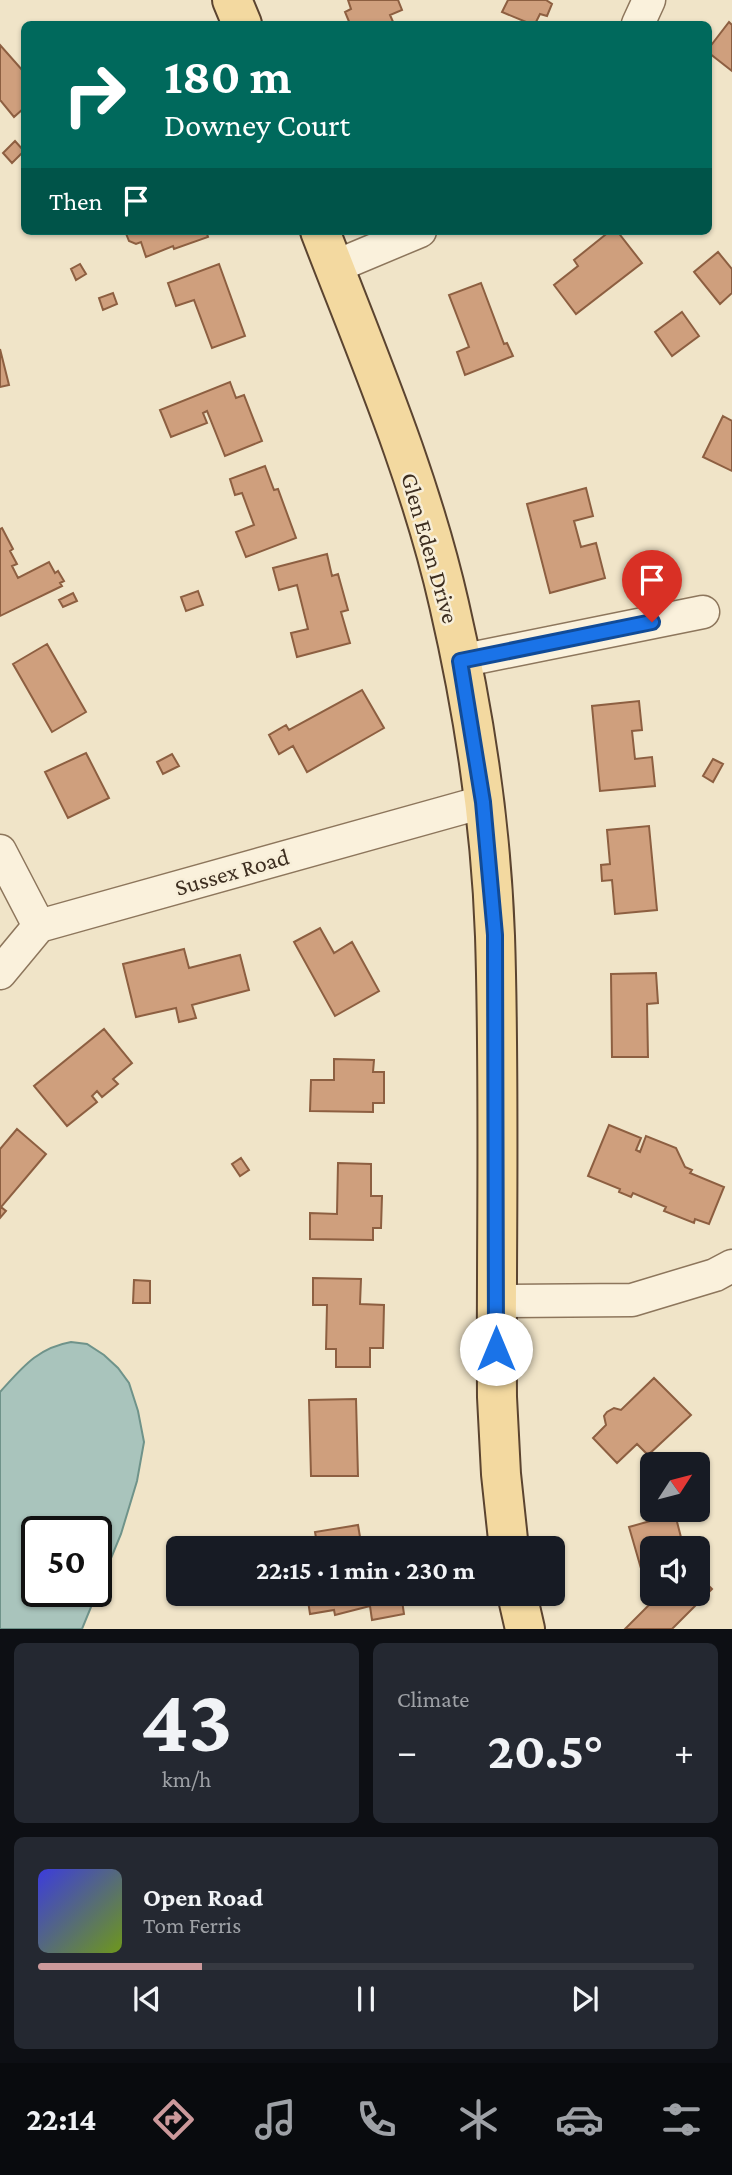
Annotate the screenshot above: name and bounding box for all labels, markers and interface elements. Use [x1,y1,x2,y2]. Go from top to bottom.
icon: right [49,49,140,140]
text: 180 m [164,49,292,104]
text: Downey Court [164,107,350,143]
icon: arrive [117,182,155,220]
text: Then [49,187,103,216]
street label: Glen Eden Drive [396,470,465,626]
pin [622,550,682,622]
icon: arrive [633,561,671,599]
street label: Sussex Road [172,842,292,901]
position arrow [459,1312,533,1386]
north arrow [640,1452,710,1522]
map controls [640,1452,710,1606]
speed limit sign: 50 [21,1516,112,1607]
button: sound [640,1536,710,1606]
text: 22:15 · 1 min · 230 m [256,1556,475,1585]
text: 43 [140,1669,233,1771]
text: Climate [397,1686,469,1712]
text: 20.5° [488,1721,603,1779]
text: − [397,1730,417,1772]
text: + [674,1730,694,1772]
text: km/h [162,1766,211,1792]
text: Open Road [143,1883,263,1912]
text: Tom Ferris [143,1912,241,1938]
icon: previous [128,1980,166,2018]
icon: pause [347,1980,385,2018]
icon: next [566,1980,604,2018]
icon: directions [149,2095,198,2144]
icon: music [251,2095,300,2144]
icon: phone [352,2095,401,2144]
icon: climate [454,2095,503,2144]
icon: car [555,2095,604,2144]
icon: filters [657,2095,706,2144]
text: 22:14 [26,2101,97,2137]

